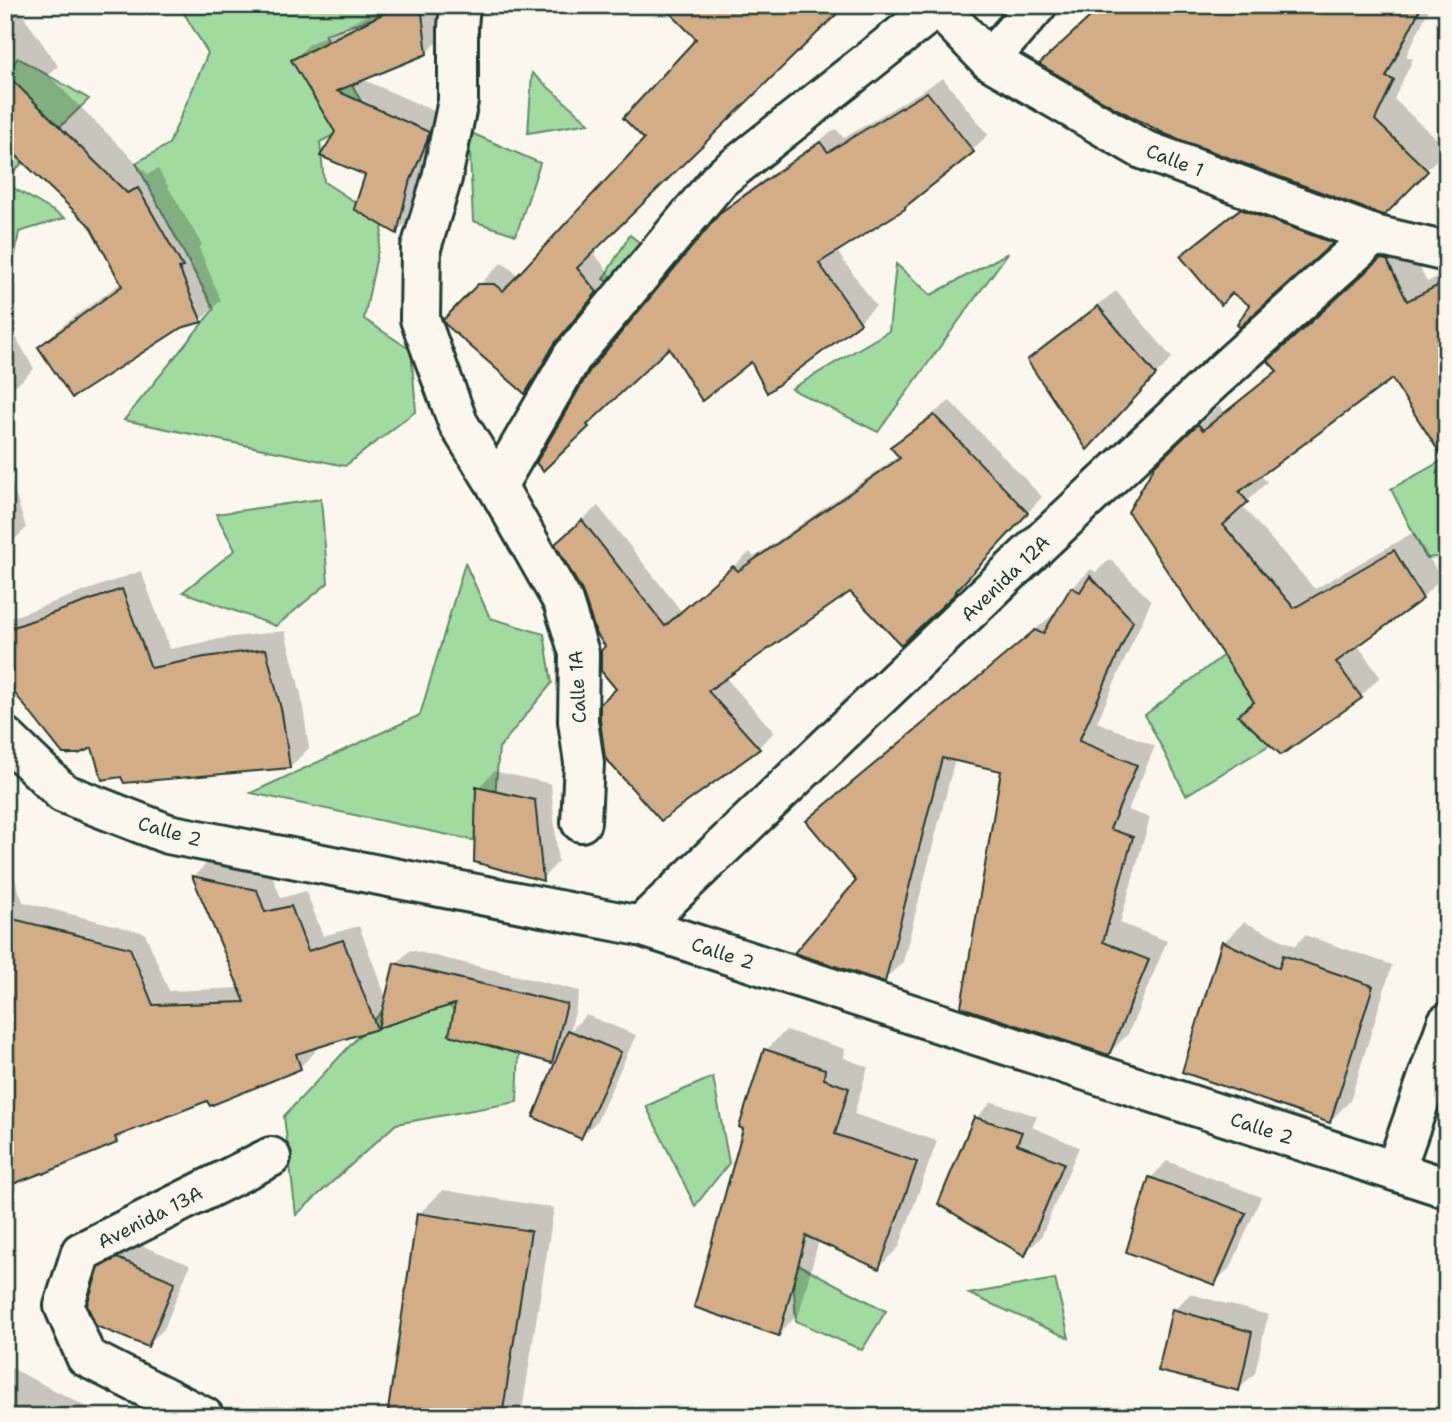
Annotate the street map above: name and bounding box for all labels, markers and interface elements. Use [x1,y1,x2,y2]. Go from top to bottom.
street label: Calle 1 [1143,138,1207,183]
street label: Avenida 12A [956,530,1055,627]
street label: Calle 1A [563,650,592,724]
street label: Calle 2 [135,811,205,852]
street label: Calle 2 [688,932,758,975]
street label: Calle 2 [1227,1107,1297,1150]
street label: Avenida 13A [93,1180,207,1255]

